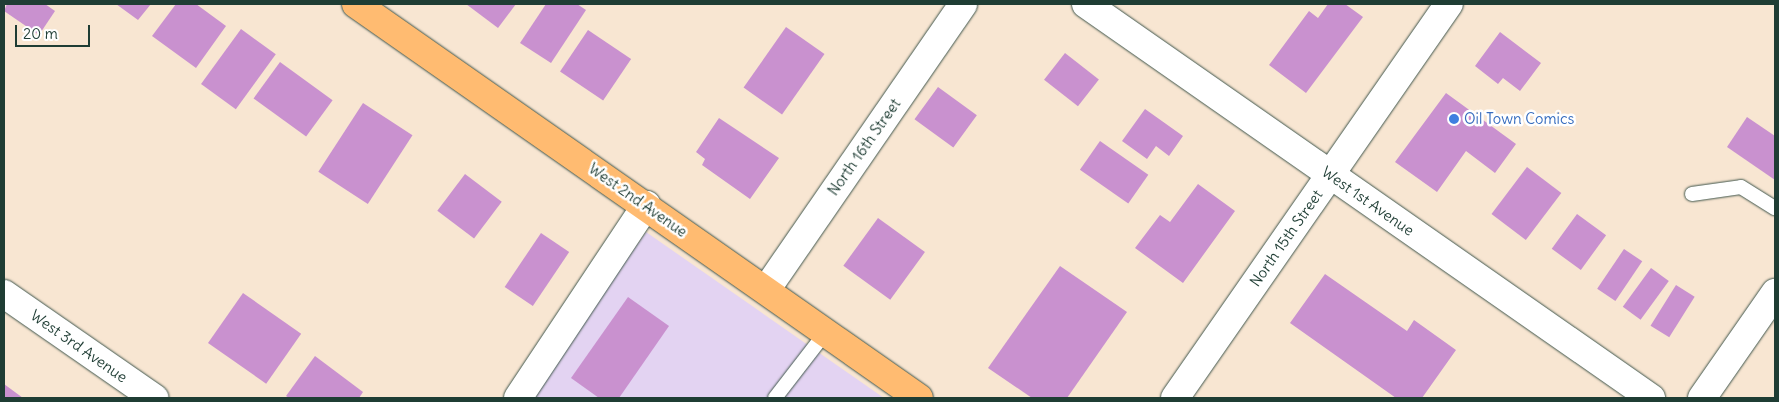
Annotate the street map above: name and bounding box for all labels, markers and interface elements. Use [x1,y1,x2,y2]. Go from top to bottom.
scale bar [18,15,92,47]
text: 20 m [23,24,58,43]
street label: North 16th Street [824,95,904,199]
place label: Oil Town Comics [1464,110,1574,128]
marker: Oil Town Comics [1448,113,1460,125]
street label: West 2nd Avenue [585,159,691,241]
street label: West 1st Avenue [1318,163,1418,239]
street label: North 15th Street [1246,186,1326,290]
street label: West 3rd Avenue [27,306,131,386]

